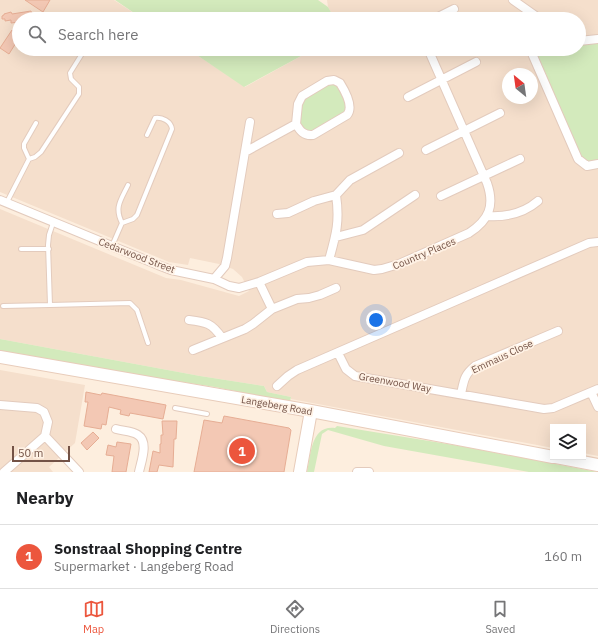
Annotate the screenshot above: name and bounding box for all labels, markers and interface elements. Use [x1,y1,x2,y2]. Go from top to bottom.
search box [12,12,586,56]
icon: search [26,23,48,45]
text: Search here [58,25,138,44]
north arrow [502,68,538,104]
street label: Country Places [391,234,458,273]
street label: Cedarwood Street [97,235,177,276]
your location [366,310,386,330]
street label: Emmaus Close [469,336,536,376]
street label: Greenwood Way [358,370,432,395]
street label: Langeberg Road [240,393,314,418]
map controls [550,424,586,460]
button: layers [550,424,586,460]
pin: 1 [229,436,255,466]
scale bar [12,444,70,463]
text: 50 m [18,446,43,460]
text: Nearby [16,487,74,509]
text: Sonstraal Shopping Centre [54,539,242,558]
text: 1 [25,548,33,565]
text: 160 m [544,548,582,565]
text: Supermarket · Langeberg Road [54,558,234,575]
tab: Map [83,598,105,636]
tab: Directions [270,598,320,636]
tab: Saved [485,598,515,636]

